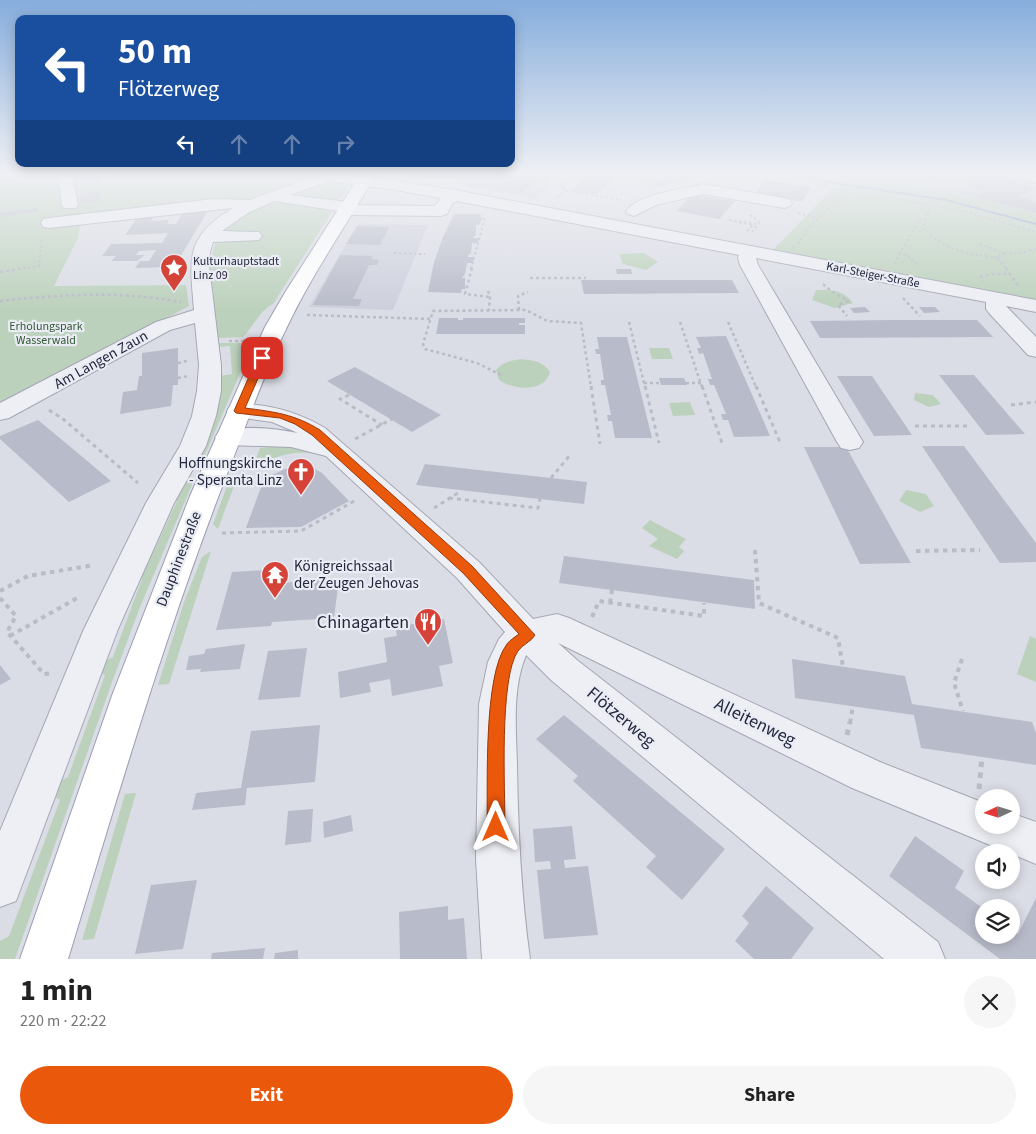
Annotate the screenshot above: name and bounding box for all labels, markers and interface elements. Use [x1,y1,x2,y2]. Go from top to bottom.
text: 50 m [118,27,192,77]
icon: left [35,35,100,100]
text: Flötzerweg [118,73,219,105]
icon: left [172,130,200,158]
icon: ahead [225,130,253,158]
icon: ahead [278,130,306,158]
icon: right [331,130,359,158]
place icon: Kulturhauptstadt Linz 09 [159,253,189,292]
place label: Kulturhauptstadt Linz 09 [193,253,279,284]
street label: Karl-Steiger-Straße [825,258,921,292]
park label: Erholungspark Wasserwald [9,318,83,349]
street label: Am Langen Zaun [50,326,152,394]
pin [241,337,283,379]
icon: arrive [248,344,276,372]
place label: Hoffnungskirche - Speranta Linz [178,453,282,491]
church icon: Hoffnungskirche - Speranta Linz [286,457,316,496]
street label: Dauphinestraße [151,508,207,610]
place label: Königreichssaal der Zeugen Jehovas [294,556,419,594]
temple icon: Königreichssaal der Zeugen Jehovas [260,560,290,599]
restaurant icon: Chinagarten [413,607,443,646]
place label: Chinagarten [317,610,409,635]
street label: Flötzerweg [581,681,661,753]
street label: Alleitenweg [710,692,800,752]
north arrow [975,789,1020,834]
map controls [975,789,1020,944]
position arrow [469,800,521,852]
button: sound [975,844,1020,889]
button: layers [975,899,1020,944]
text: 1 min [20,969,93,1012]
button: close [964,976,1016,1028]
text: 220 m · 22:22 [20,1010,107,1032]
button: Exit [20,1066,513,1124]
button: Share [523,1066,1016,1124]

